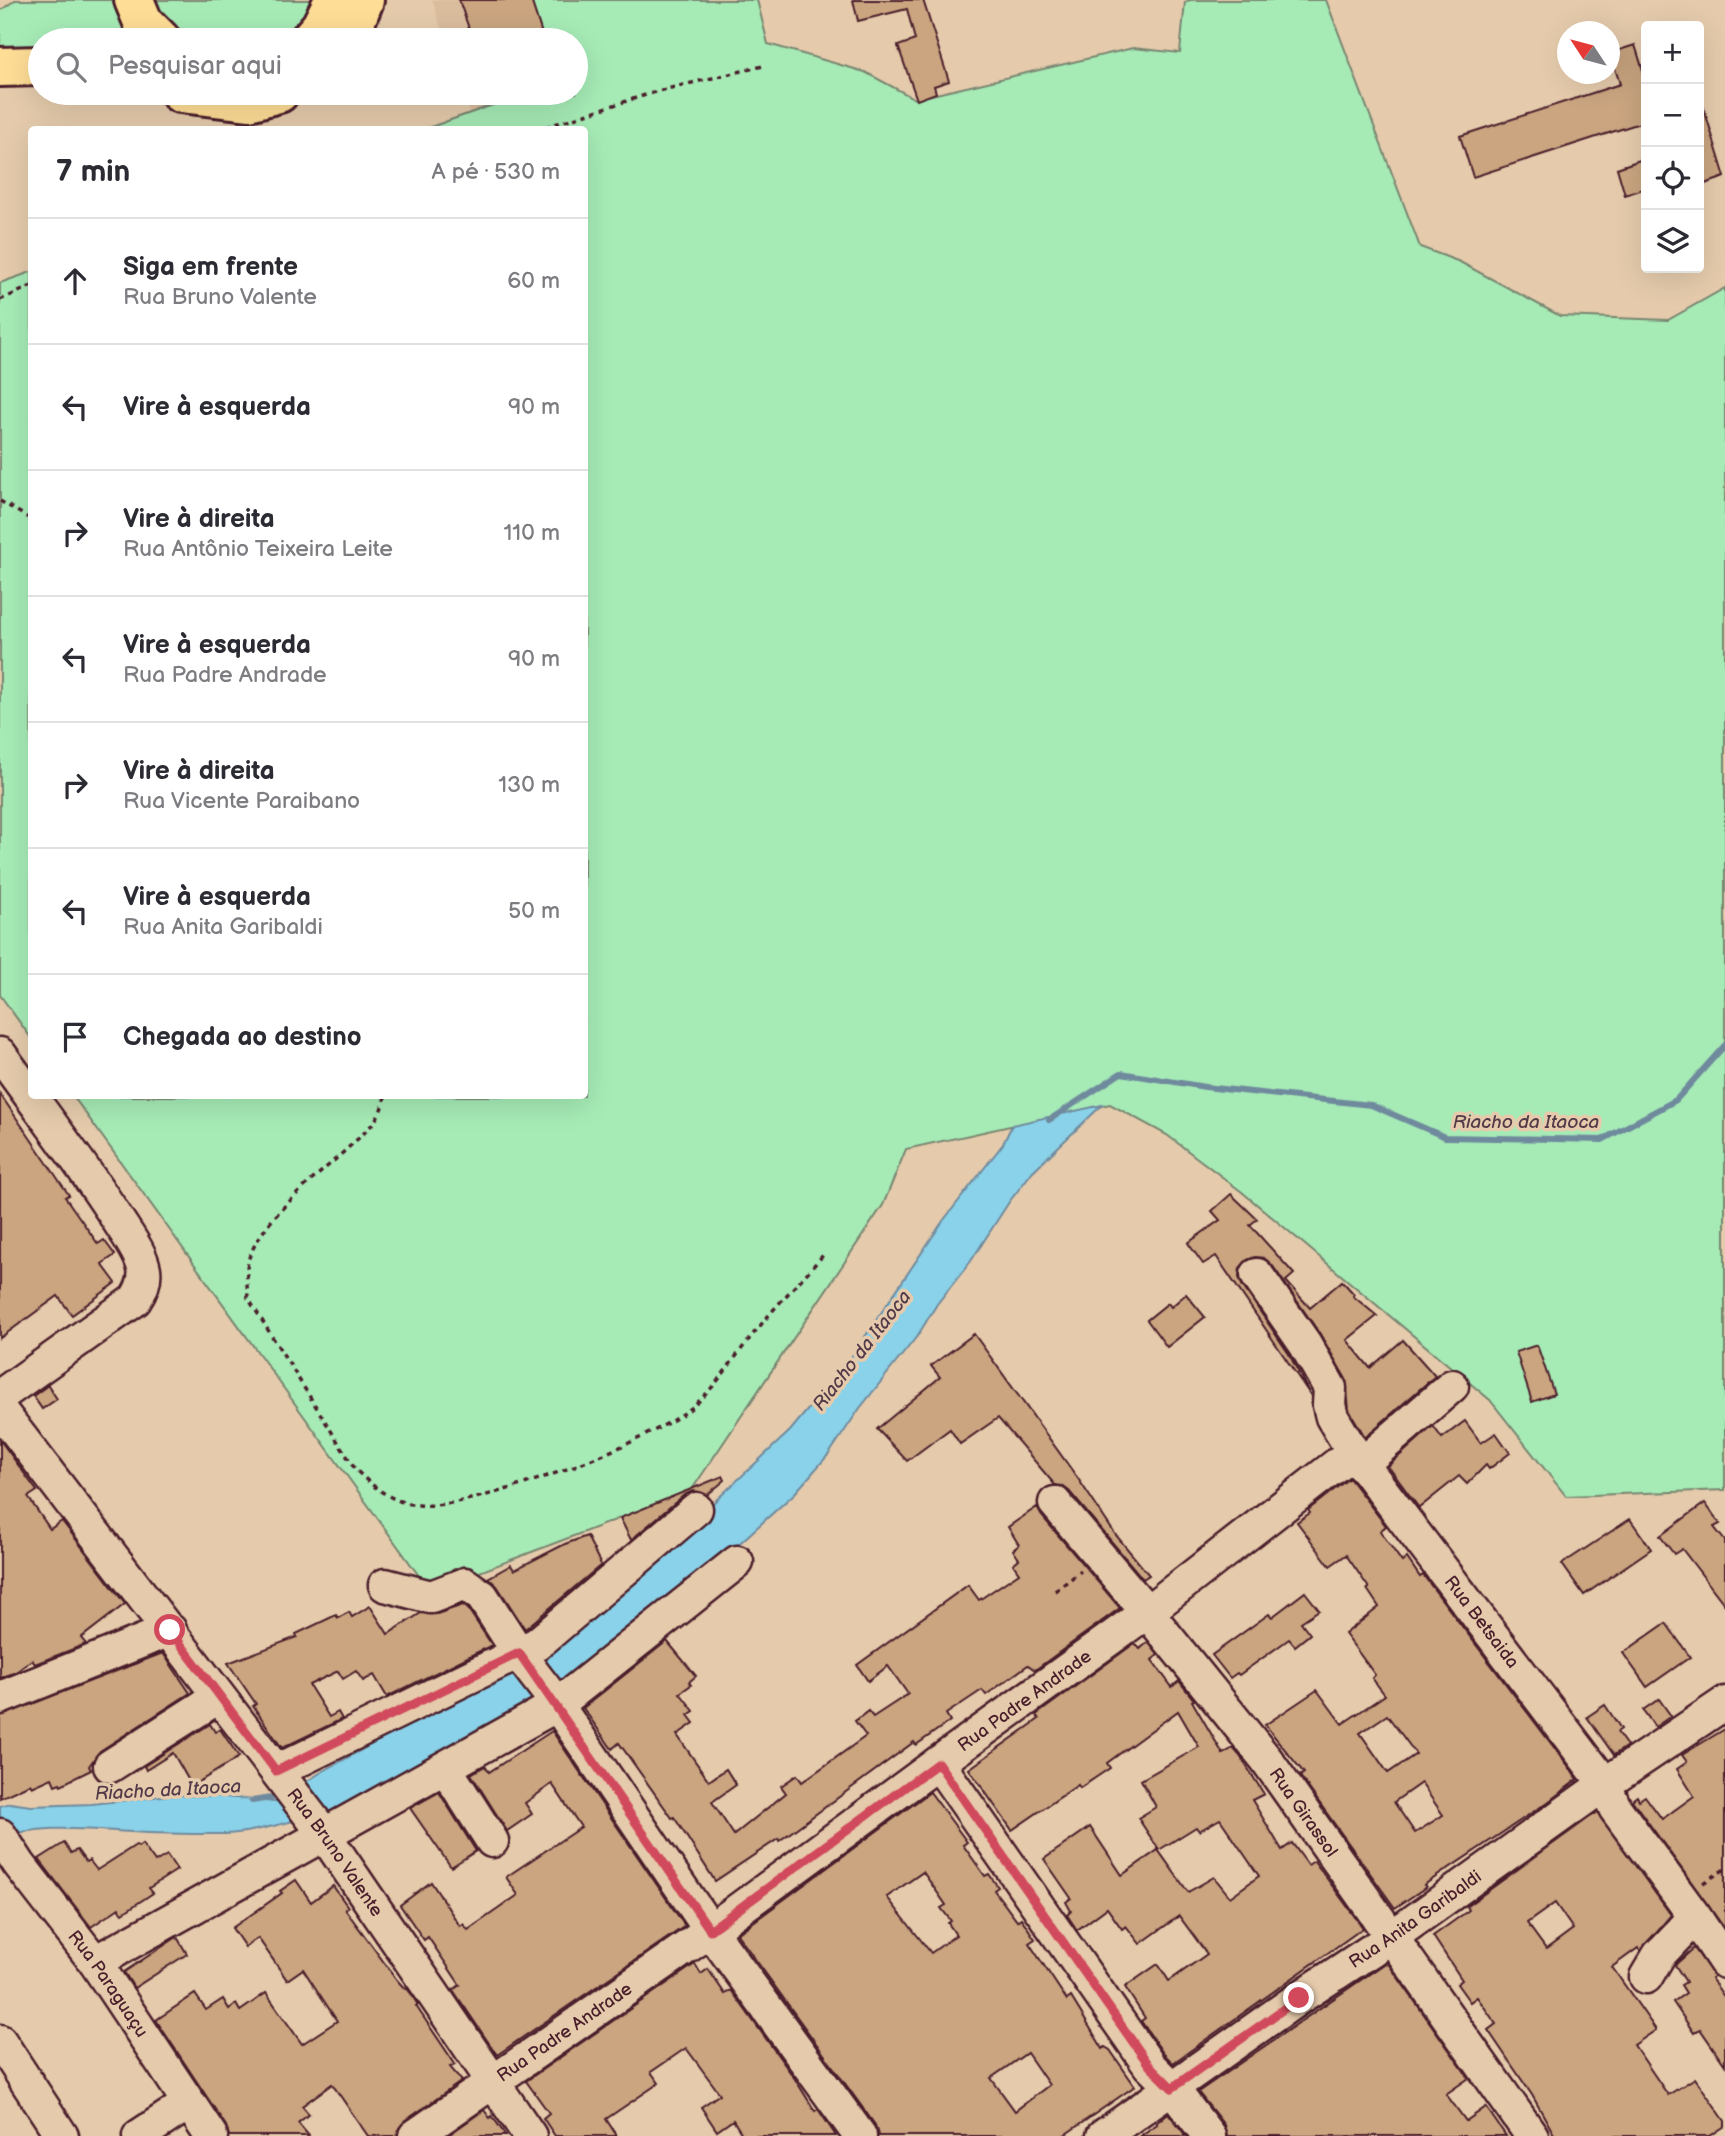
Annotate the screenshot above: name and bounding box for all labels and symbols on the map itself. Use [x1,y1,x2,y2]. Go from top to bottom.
north arrow [1557,21,1620,84]
water label: Riacho da Itaoca [1453,1111,1599,1134]
water label: Riacho da Itaoca [808,1286,916,1416]
street label: Rua Betsaida [1440,1572,1523,1672]
route start [154,1614,185,1645]
street label: Rua Padre Andrade [954,1646,1096,1756]
street label: Rua Girassol [1265,1764,1342,1861]
water label: Riacho da Itaoca [94,1775,242,1806]
street label: Rua Bruno Valente [282,1784,387,1921]
street label: Rua Anita Garibaldi [1345,1866,1486,1973]
street label: Rua Paraguaçu [63,1926,152,2041]
street label: Rua Padre Andrade [493,1978,637,2087]
route end [1283,1982,1314,2013]

